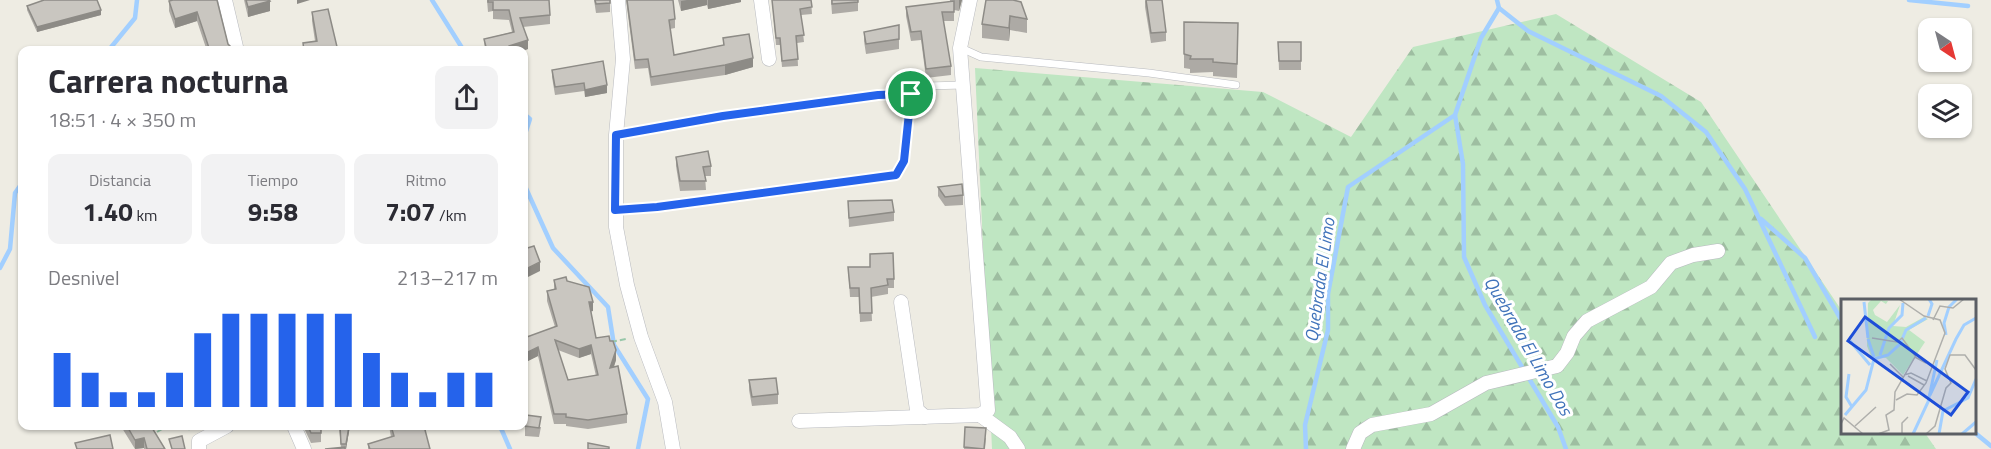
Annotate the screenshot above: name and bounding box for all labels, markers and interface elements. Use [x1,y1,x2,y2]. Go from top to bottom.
north arrow [1918,18,1972,72]
map controls [1918,18,1972,138]
text: Carrera nocturna [48,56,289,106]
button: share [435,66,498,129]
pin [885,68,936,119]
icon: arrive [894,77,927,110]
button: layers [1918,84,1972,138]
text: 18:51 · 4 × 350 m [48,104,196,135]
text: Distancia [89,168,151,192]
text: Tiempo [248,168,298,192]
text: Ritmo [406,168,446,192]
text: 1.40 [83,192,133,231]
text: 9:58 [248,192,298,231]
text: 7:07 [385,192,436,231]
text: km [133,203,157,227]
text: /km [436,203,467,227]
water label: Quebrada El Limo [1297,215,1342,344]
text: Desnivel [48,262,120,293]
text: 213–217 m [397,262,498,293]
water label: Quebrada El Limo Dos [1478,271,1580,421]
inset map [1841,299,1976,434]

